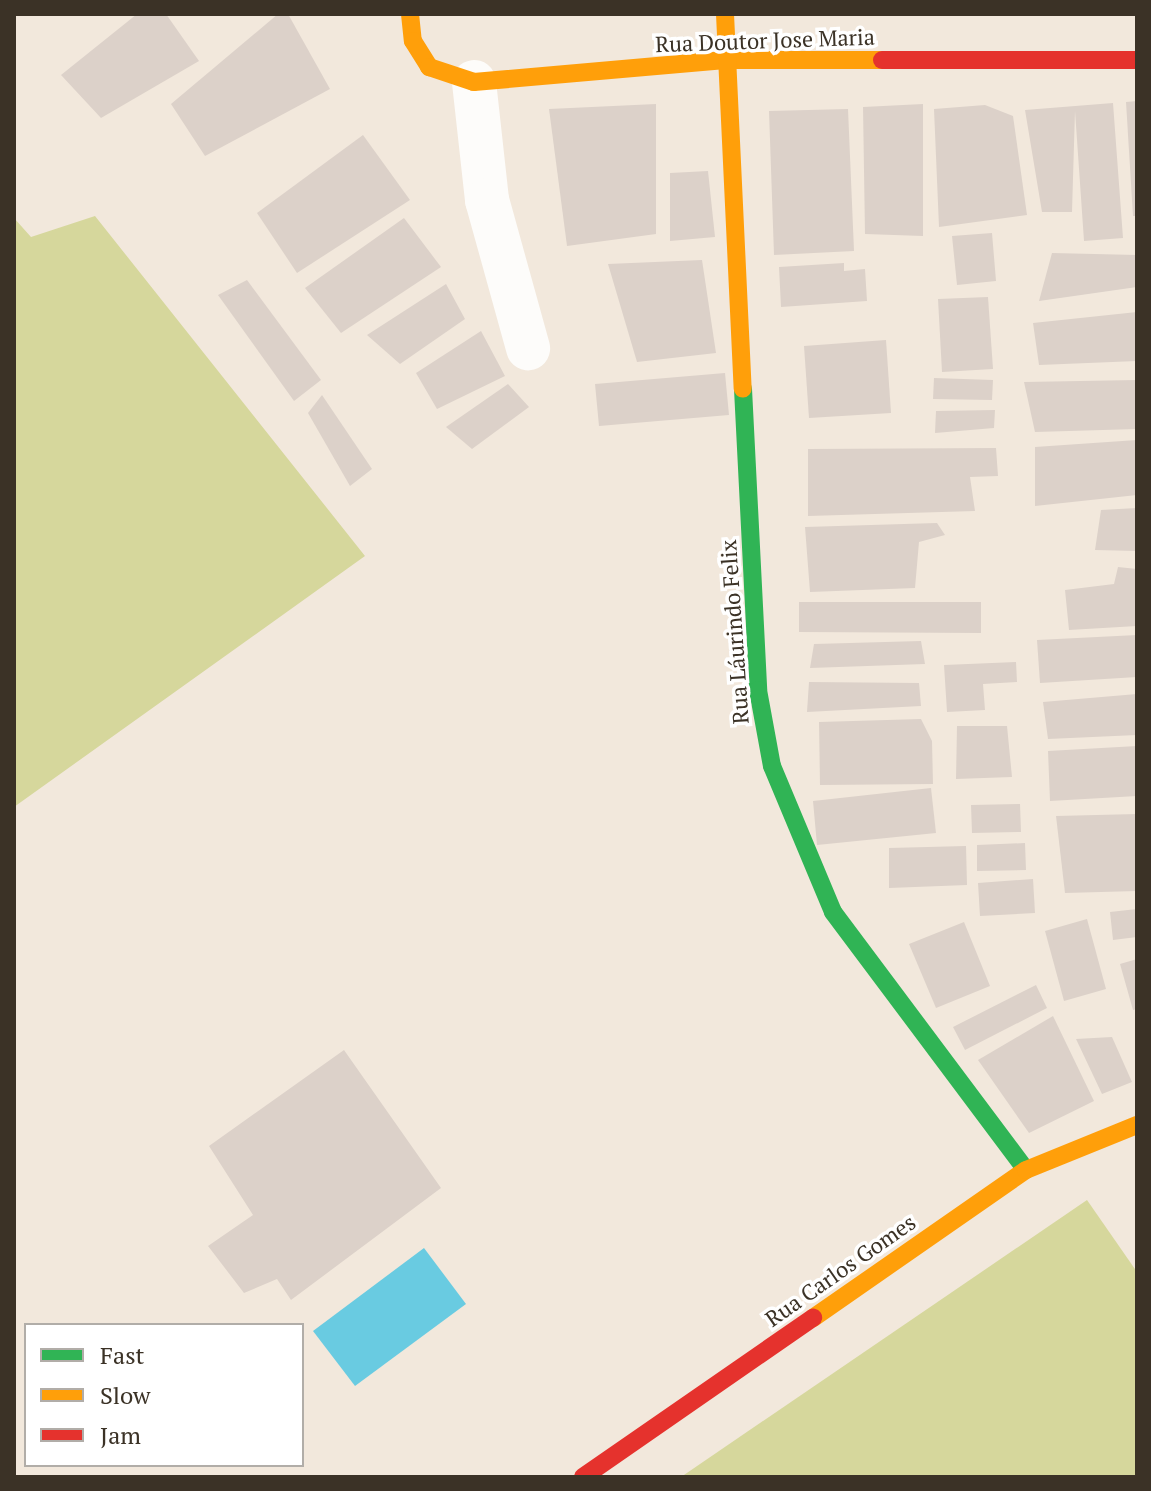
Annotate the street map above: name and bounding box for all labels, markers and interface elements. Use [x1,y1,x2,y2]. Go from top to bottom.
street label: Rua Doutor Jose Maria [655,23,875,57]
street label: Rua Láurindo Felix [714,539,754,725]
street label: Rua Carlos Gomes [760,1208,920,1332]
legend [24,1323,304,1467]
text: Fast [100,1339,144,1371]
text: Slow [100,1379,151,1411]
text: Jam [100,1419,141,1451]

